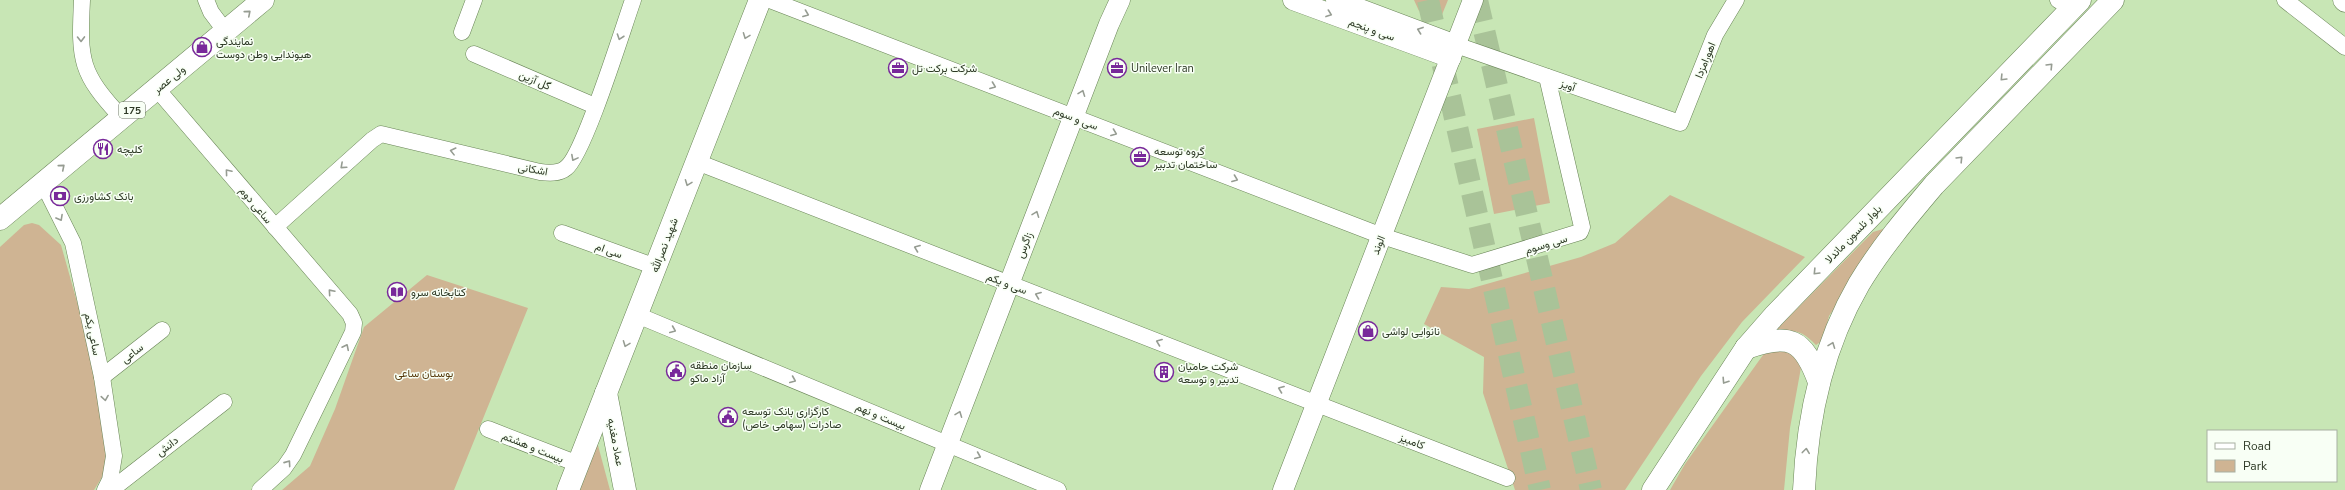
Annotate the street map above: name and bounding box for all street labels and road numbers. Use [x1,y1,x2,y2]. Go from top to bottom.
street label: سی و پنجم [1347,14,1397,45]
street label: اهورامزدا [1691,40,1719,80]
street label: ولی عصر [149,62,189,98]
street label: گل آزین [517,67,553,94]
street label: آویز [1557,76,1579,96]
road number: 175 [119,102,145,118]
street label: سی و سوم [1051,103,1100,134]
street label: اشکانی [517,160,549,179]
street label: ساعی دوم [236,184,276,227]
street label: بلوار نلسون ماندلا [1822,202,1885,267]
street label: شهید نصرالله [647,215,682,275]
street label: زاگرس [1013,230,1036,260]
street label: سی وسوم [1523,231,1570,258]
street label: الوند [1368,233,1389,257]
street label: سی ام [593,239,625,262]
street label: سی و یکم [984,269,1030,298]
street label: ساعی یکم [81,311,104,357]
street label: ساعی [118,340,147,367]
street label: بیست و نهم [854,399,908,434]
street label: عماد مغنیه [604,417,628,468]
street label: بیست و هشتم [500,428,566,467]
street label: کامبیز [1396,429,1427,453]
street label: دانش [153,433,182,460]

